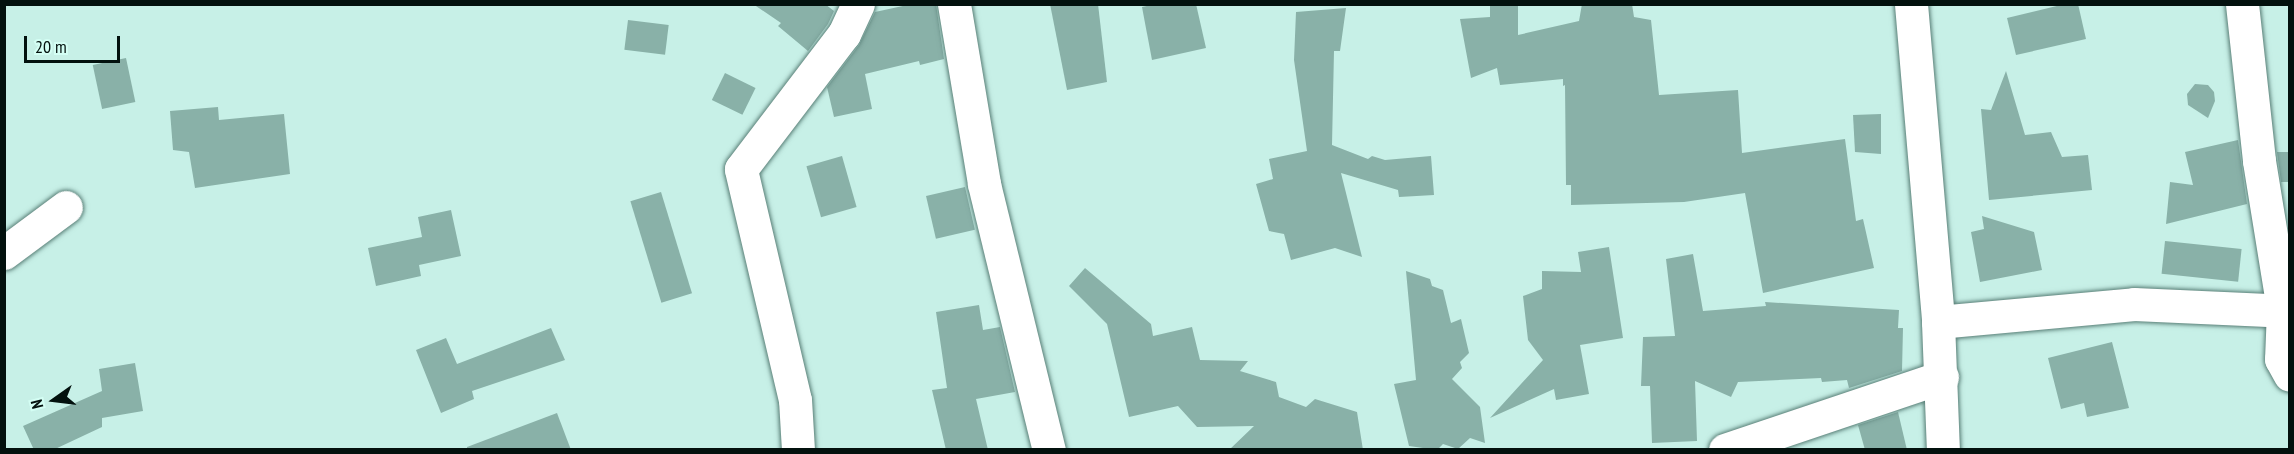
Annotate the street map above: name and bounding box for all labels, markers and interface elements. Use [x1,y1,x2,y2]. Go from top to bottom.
scale bar [27,24,123,62]
text: 20 m [35,35,67,58]
north arrow [24,370,84,430]
text: N [26,398,47,411]

